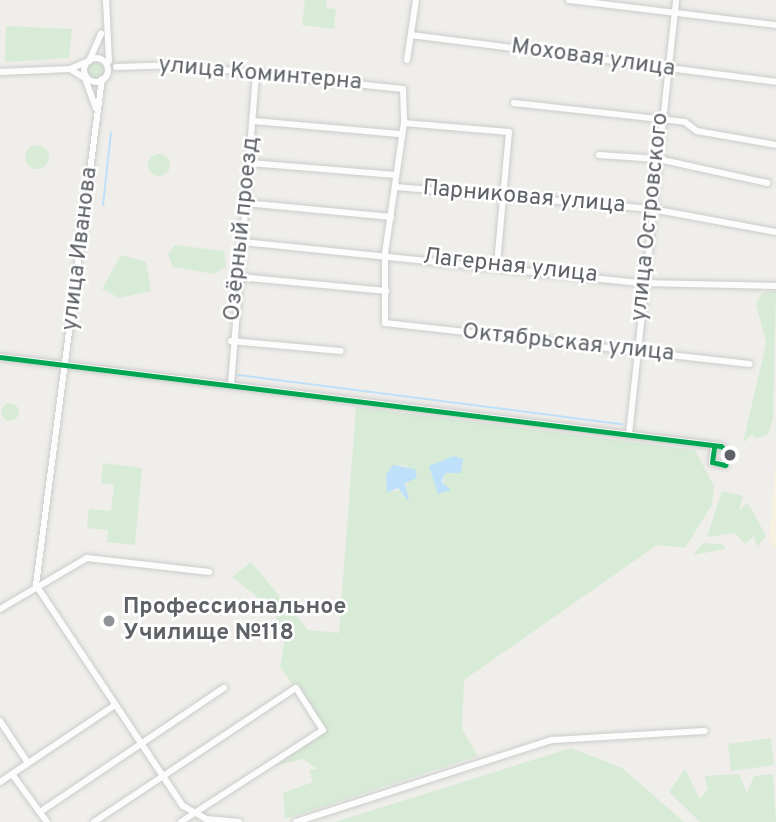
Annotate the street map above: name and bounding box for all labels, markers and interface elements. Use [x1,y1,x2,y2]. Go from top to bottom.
street label: Моховая улица [509,34,677,84]
street label: улица Коминтерна [157,52,363,98]
street label: улица Островского [626,111,676,323]
street label: Озёрный проезд [220,135,266,323]
street label: улица Иванова [57,166,105,332]
street label: Парниковая улица [421,175,627,221]
street label: Лагерная улица [421,244,599,290]
street label: Октябрьская улица [461,319,675,369]
unlabelled marker [723,448,737,462]
place label: Профессиональное Училище №118 [123,594,346,648]
marker: Профессиональное Училище №118 [101,613,117,629]

